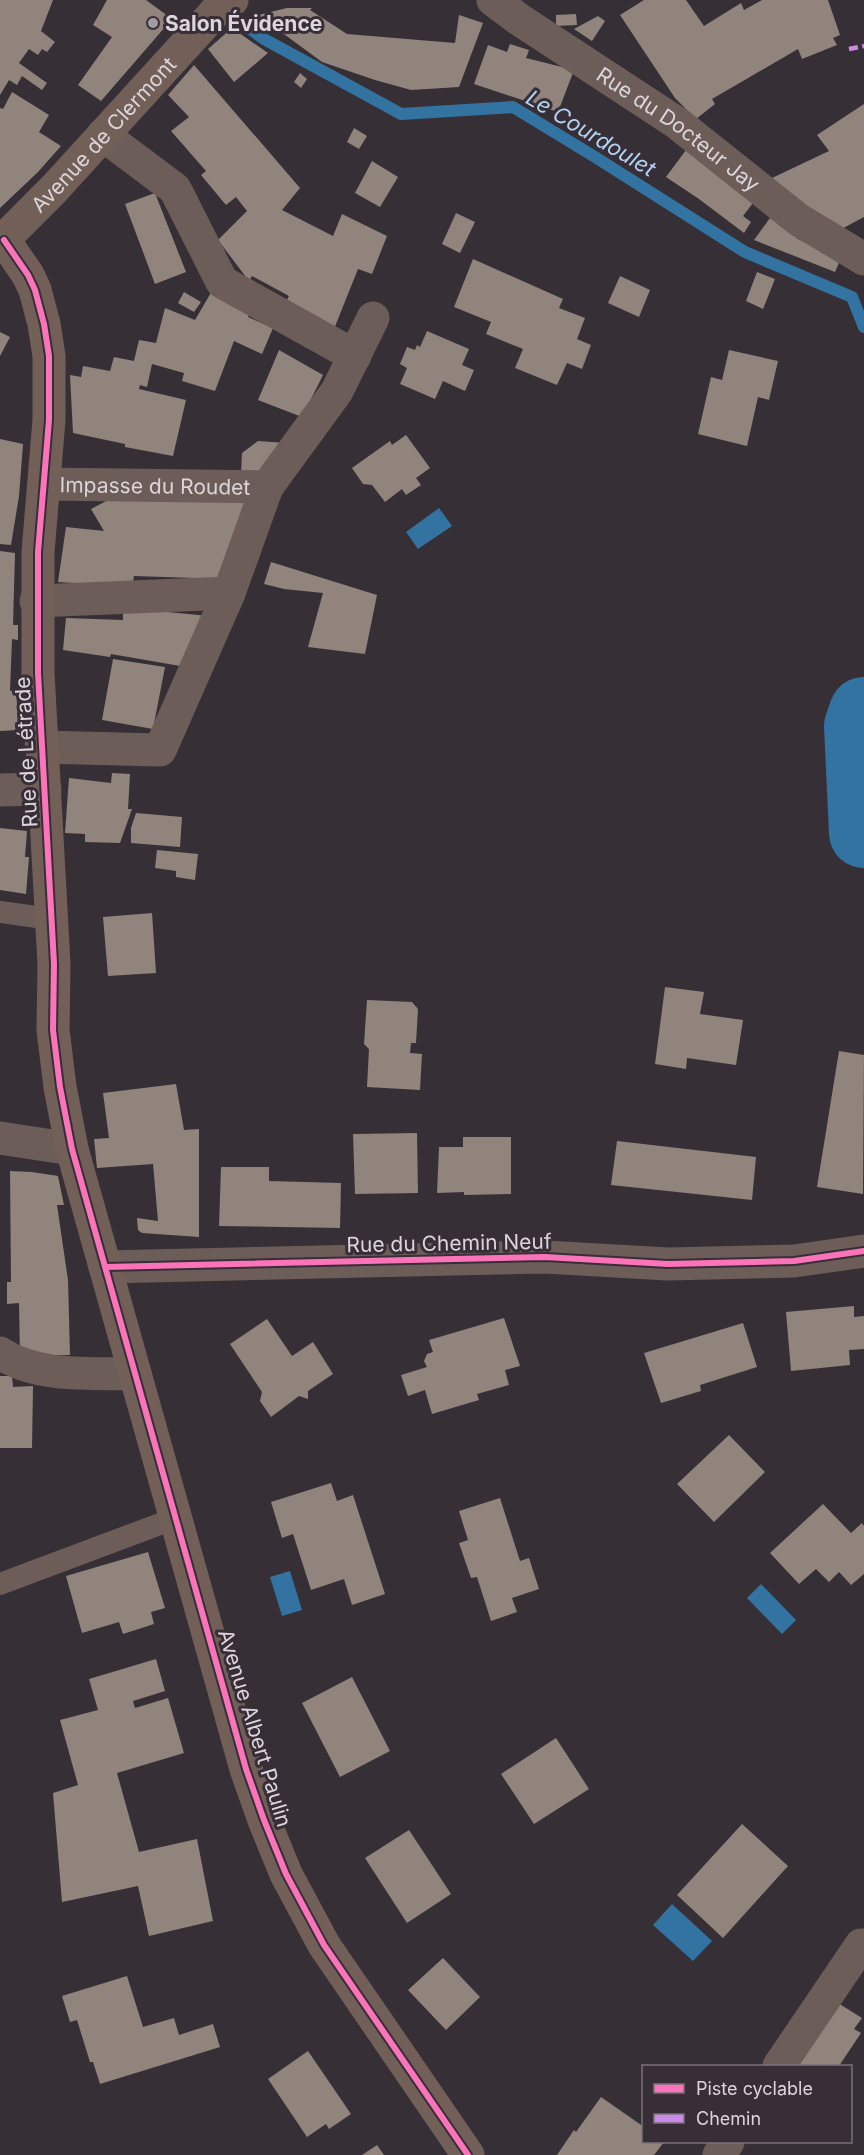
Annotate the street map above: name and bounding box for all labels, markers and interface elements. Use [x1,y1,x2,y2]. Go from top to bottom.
place label: Salon Évidence [165,10,322,36]
marker: Salon Évidence [146,16,160,30]
street label: Avenue de Clermont [26,51,181,217]
street label: Rue du Docteur Jay [592,61,765,197]
water label: Le Courdoulet [522,84,661,182]
street label: Impasse du Roudet [59,472,251,499]
street label: Rue de Létrade [10,676,42,828]
street label: Rue du Chemin Neuf [346,1229,552,1257]
street label: Avenue Albert Paulin [213,1626,297,1830]
legend [642,2065,852,2143]
text: Piste cyclable [696,2078,813,2099]
text: Chemin [696,2108,761,2129]

